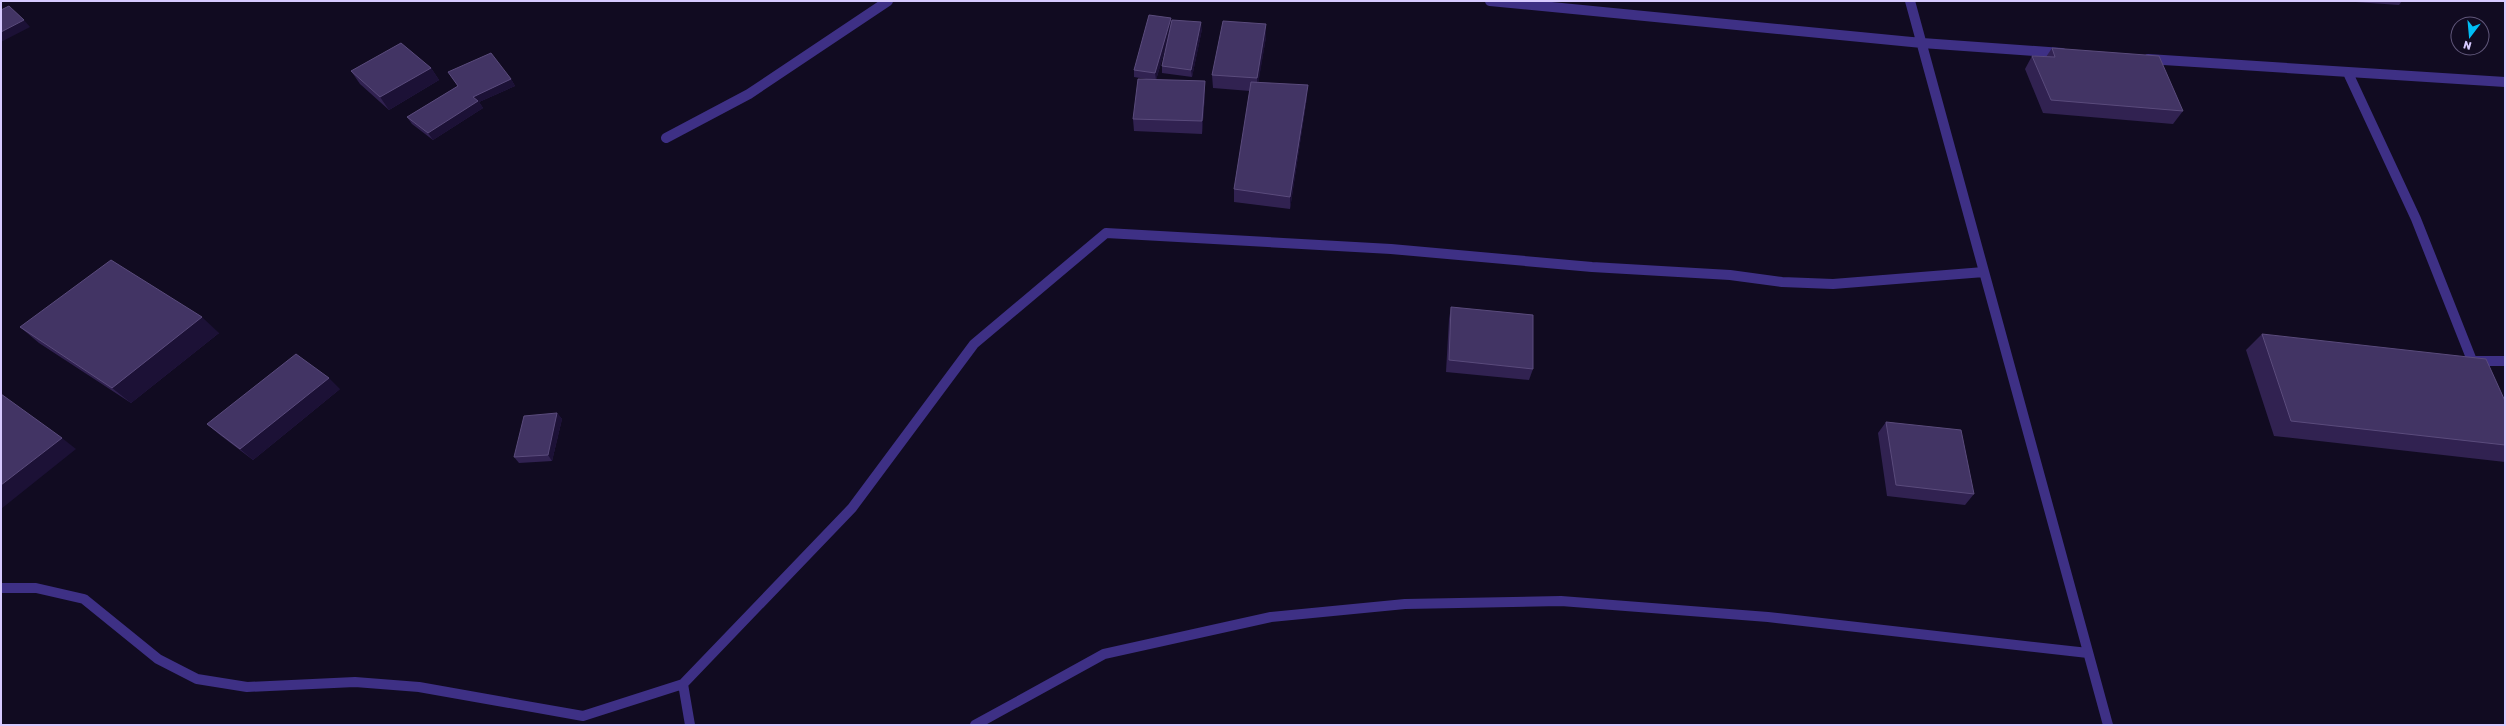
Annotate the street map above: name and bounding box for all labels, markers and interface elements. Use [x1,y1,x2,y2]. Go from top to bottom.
north arrow [2450,16,2490,56]
text: N [2462,38,2473,52]

